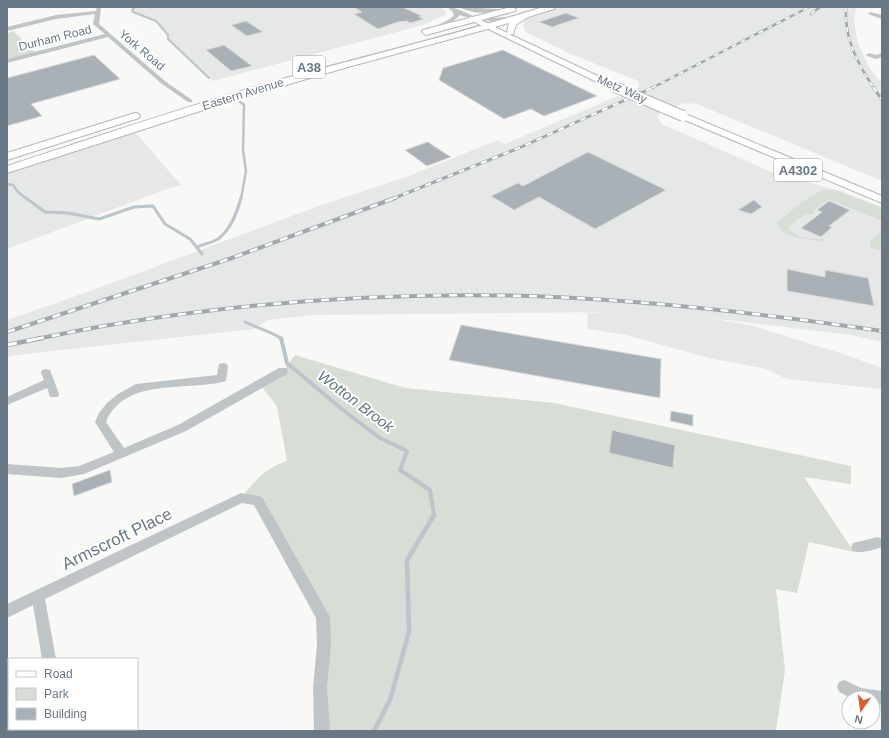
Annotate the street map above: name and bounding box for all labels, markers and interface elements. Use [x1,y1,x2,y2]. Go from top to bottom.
street label: Durham Road [17,22,93,54]
street label: York Road [116,27,168,73]
road number: A38 [293,56,325,78]
street label: Metz Way [595,72,649,106]
street label: Eastern Avenue [201,75,286,113]
road number: A4302 [774,159,822,181]
water label: Wotton Brook [315,367,399,436]
street label: Armscroft Place [59,504,175,574]
legend [8,658,138,730]
text: Road [44,667,73,681]
text: Park [44,687,70,701]
north arrow [841,690,881,730]
text: Building [44,707,87,721]
text: N [853,713,864,726]

